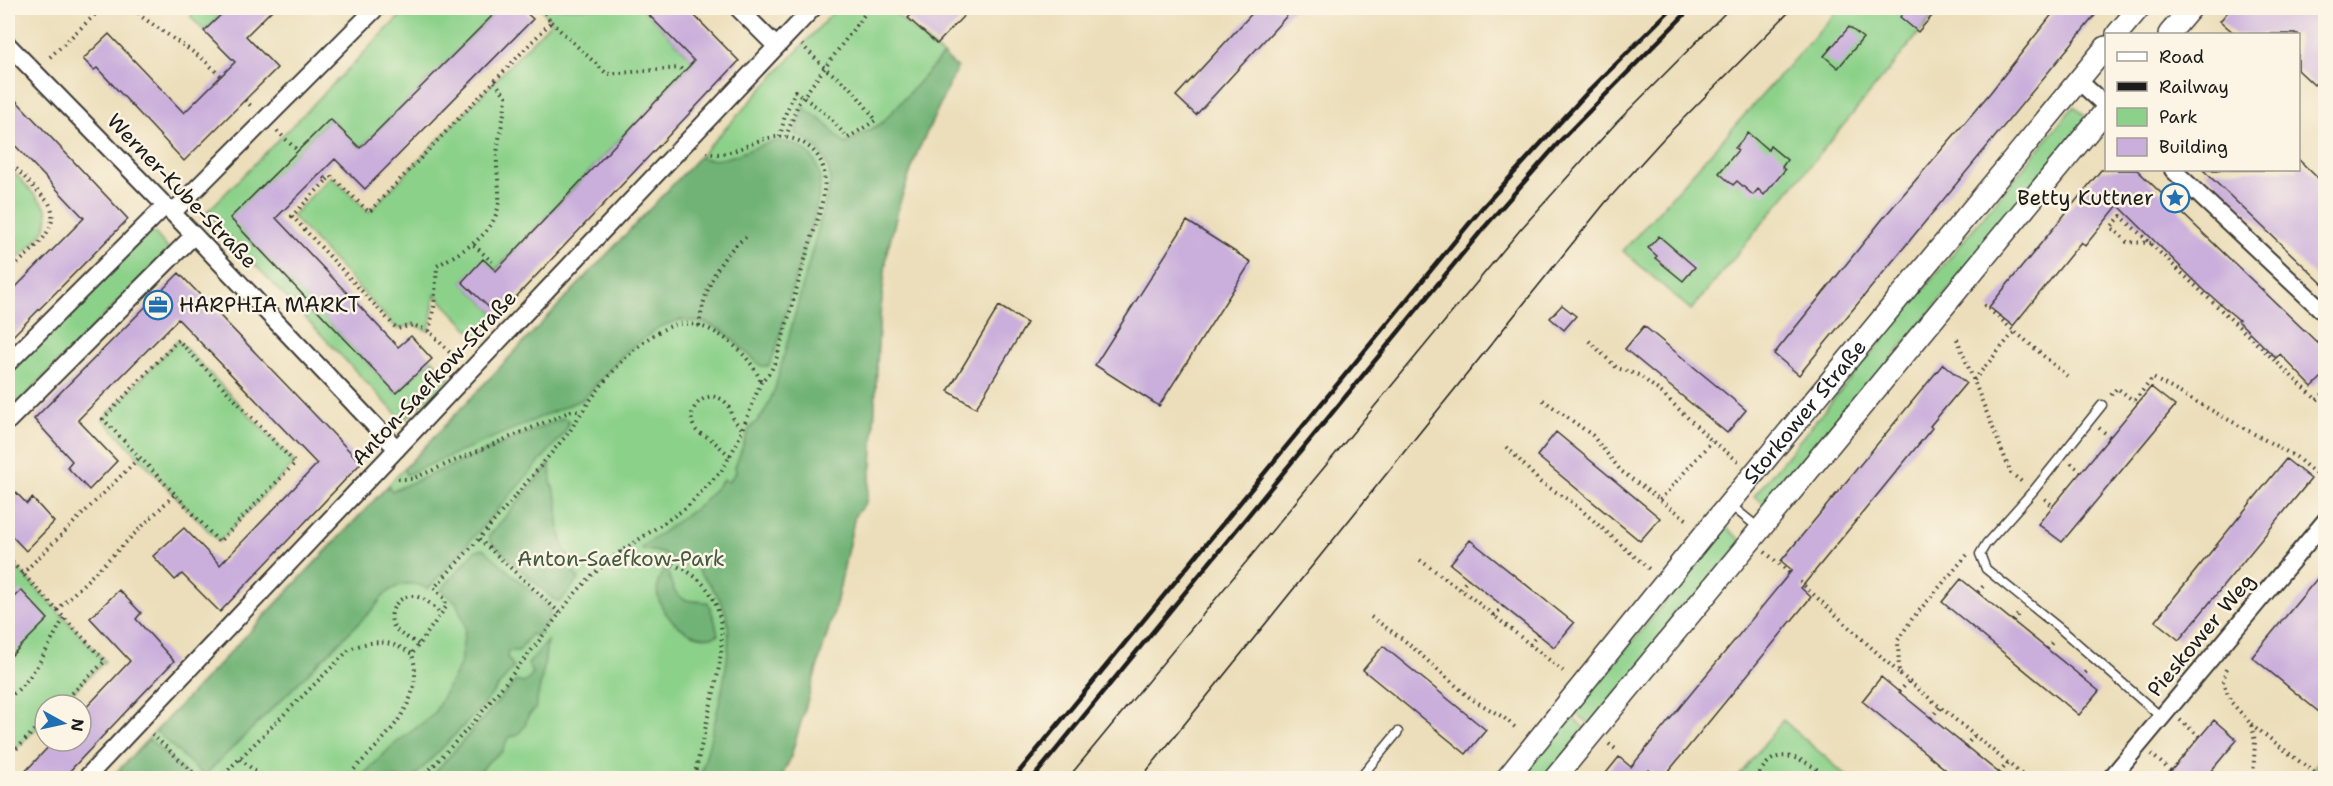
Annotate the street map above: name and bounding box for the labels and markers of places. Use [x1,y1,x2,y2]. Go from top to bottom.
place icon: Betty Kuttner [2159,182,2191,214]
place label: Betty Kuttner [2017,184,2154,212]
office icon: HARPHIA MARKT [142,289,174,321]
place label: HARPHIA MARKT [179,291,361,319]

